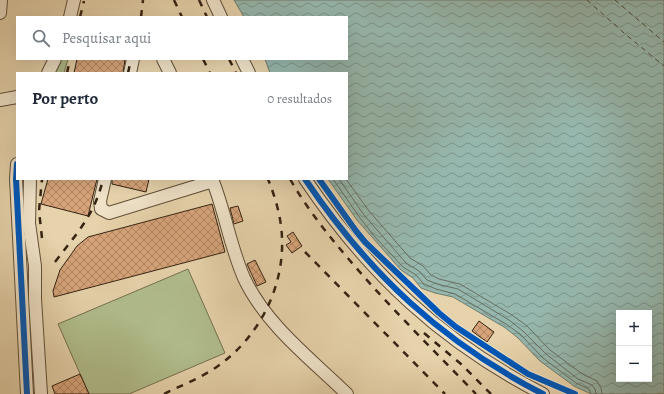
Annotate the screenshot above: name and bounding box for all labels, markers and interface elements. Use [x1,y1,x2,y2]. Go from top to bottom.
search box [16,16,348,60]
icon: search [30,27,52,49]
text: Pesquisar aqui [62,28,151,48]
text: Por perto [32,87,98,110]
text: 0 resultados [267,90,332,107]
map controls [616,310,652,382]
button: + [616,310,652,346]
button: − [616,346,652,382]

